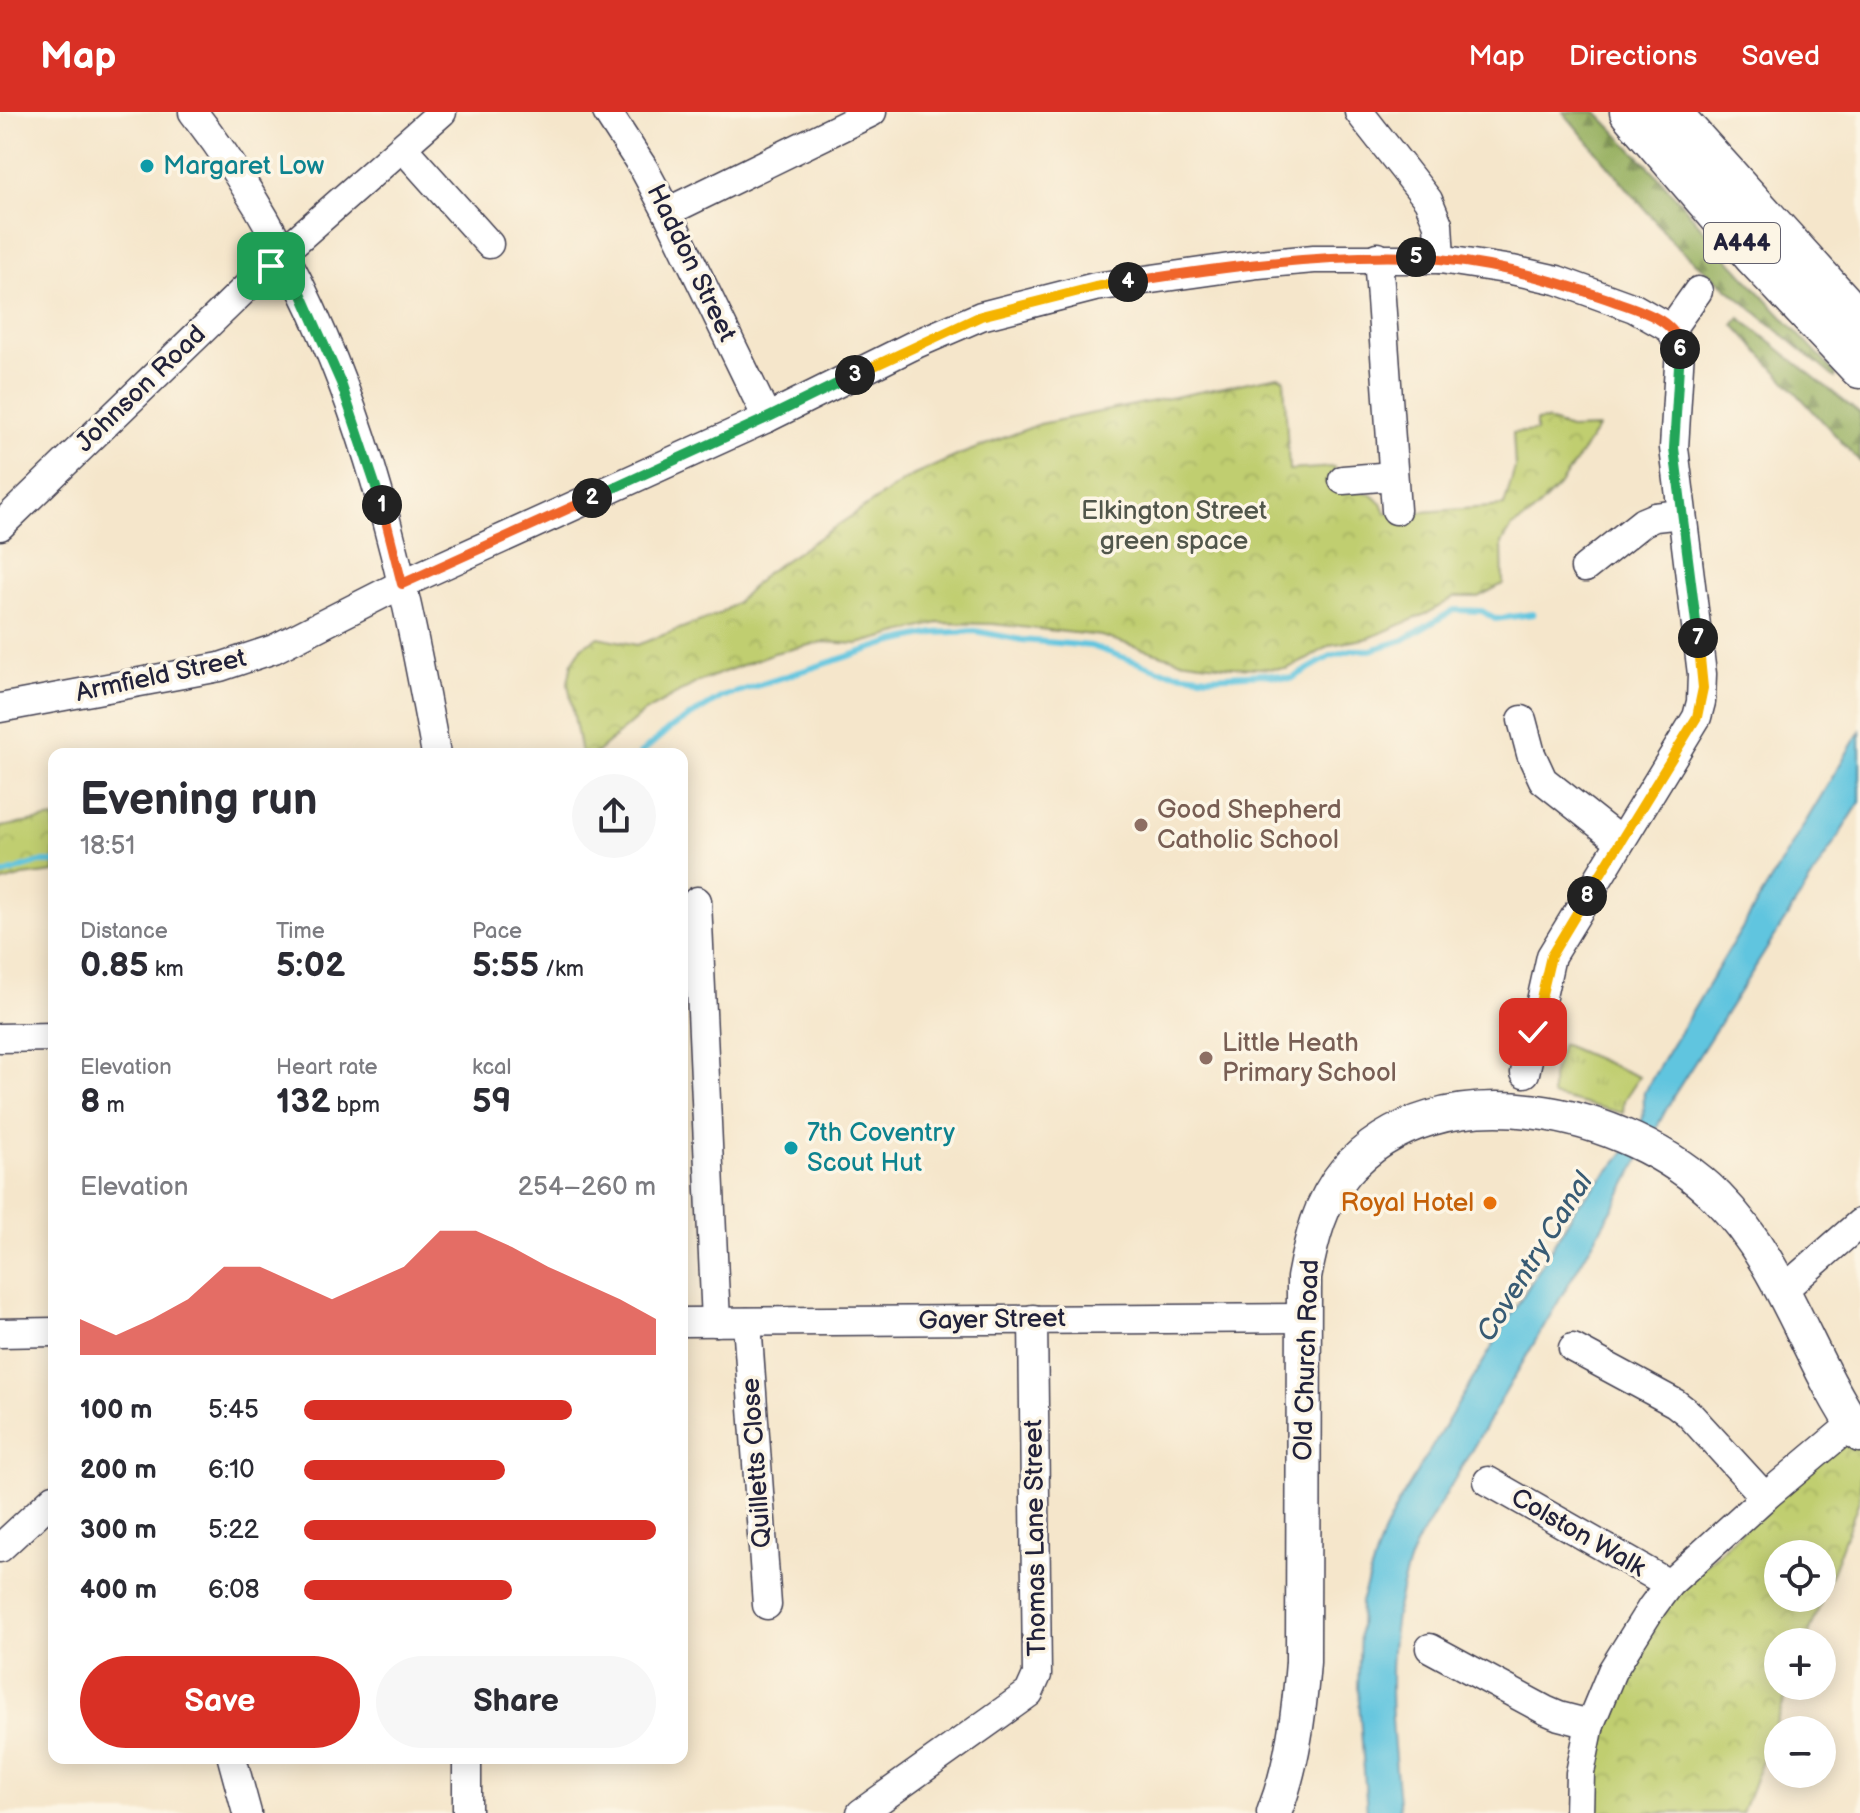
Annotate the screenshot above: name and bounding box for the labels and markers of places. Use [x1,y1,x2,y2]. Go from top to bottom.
place label: Margaret Low [163,151,325,182]
marker: Margaret Low [138,157,156,175]
pin [237,232,305,300]
pin: 5 [1396,237,1436,277]
pin: 4 [1108,262,1148,302]
pin: 6 [1660,329,1700,369]
pin: 3 [835,355,875,395]
pin: 2 [572,478,612,518]
pin: 1 [362,485,402,525]
pin: 7 [1678,618,1718,658]
place label: Good Shepherd Catholic School [1157,795,1342,856]
marker: Good Shepherd Catholic School [1132,816,1150,834]
pin: 8 [1567,876,1607,916]
pin [1499,998,1567,1066]
place label: Little Heath Primary School [1222,1028,1397,1089]
marker: Little Heath Primary School [1197,1049,1215,1067]
place label: 7th Coventry Scout Hut [807,1118,955,1179]
marker: 7th Coventry Scout Hut [782,1139,800,1157]
place label: Royal Hotel [1341,1188,1474,1219]
marker: Royal Hotel [1481,1194,1499,1212]

